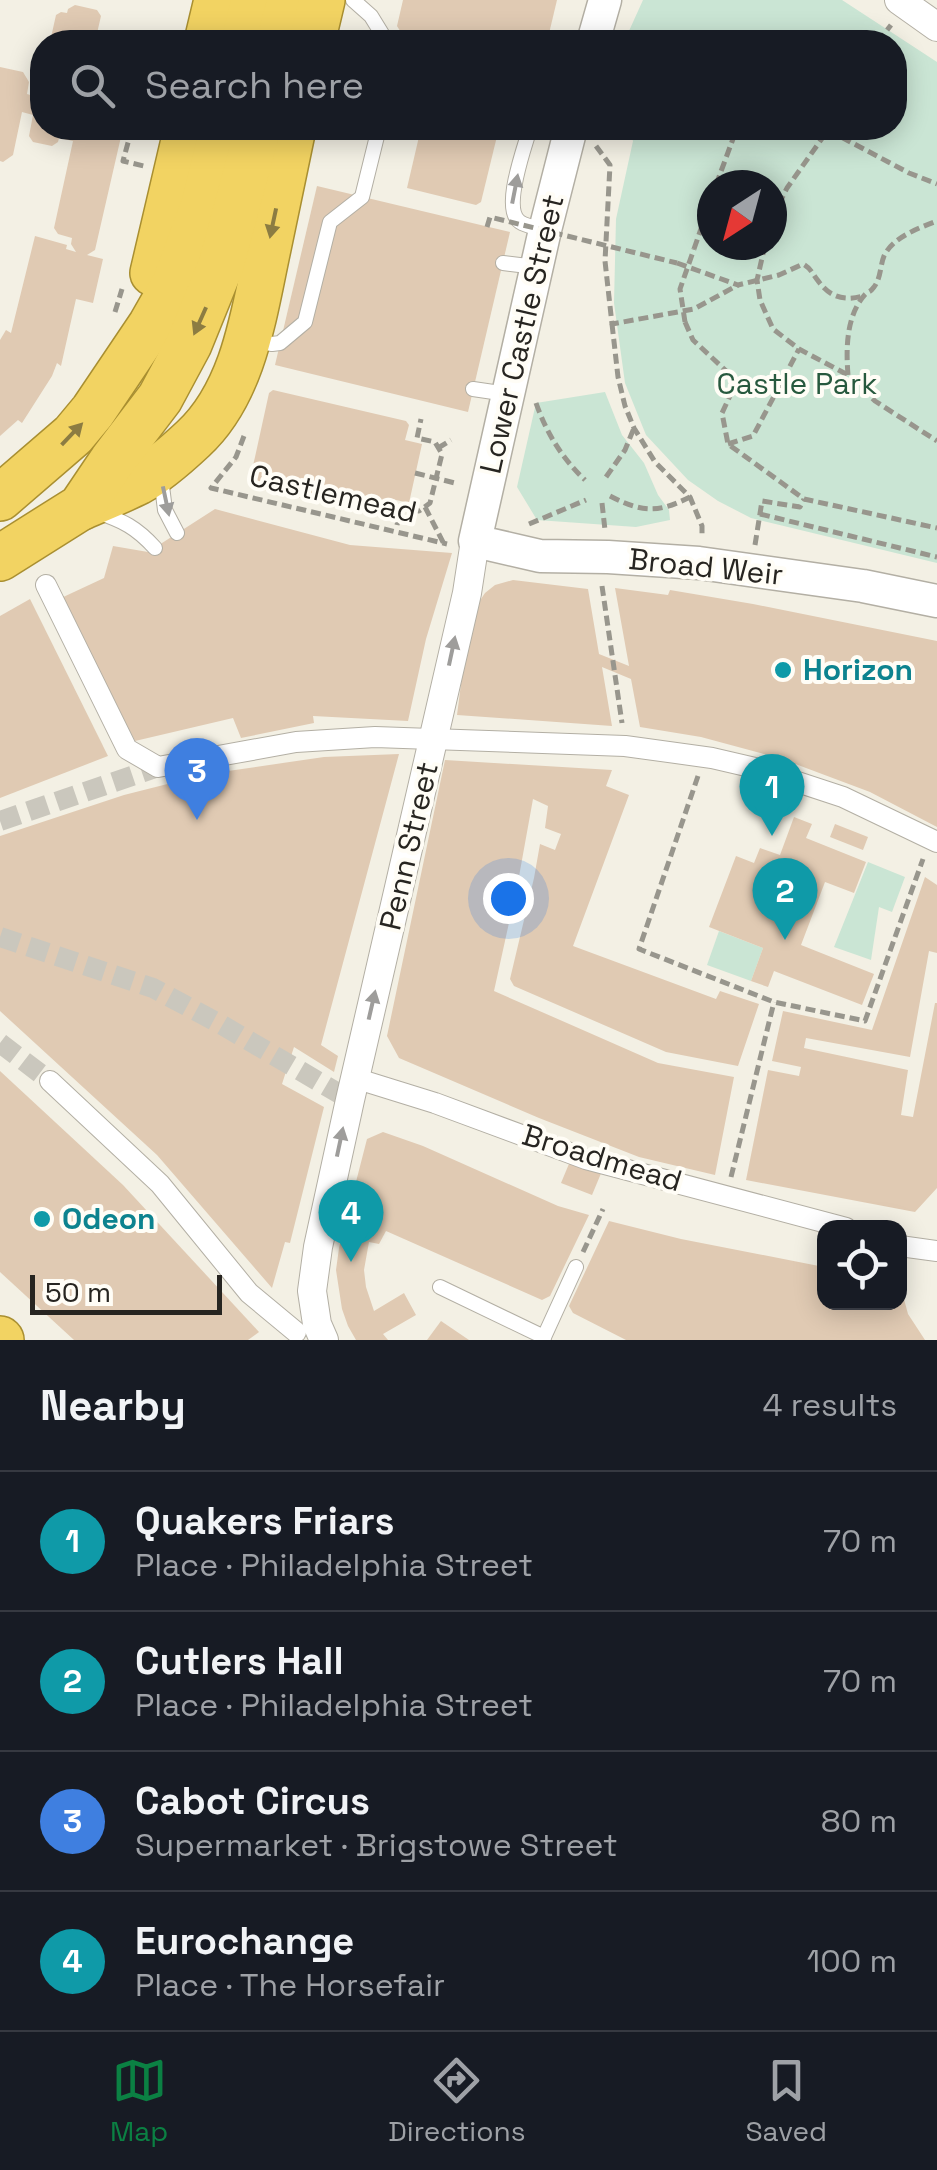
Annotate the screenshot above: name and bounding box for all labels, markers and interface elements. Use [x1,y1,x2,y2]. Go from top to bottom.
search box [30,30,907,140]
icon: search [65,58,120,113]
text: Search here [145,61,364,109]
north arrow [697,170,787,260]
one-way arrow [508,173,524,204]
street label: Lower Castle Street [470,191,573,477]
one-way arrow [265,208,280,239]
one-way arrow [191,307,208,336]
park label: Castle Park [717,364,877,403]
one-way arrow [59,423,83,447]
street label: Castlemead [246,455,421,532]
one-way arrow [158,486,174,517]
street label: Broad Weir [627,539,785,594]
one-way arrow [445,635,460,666]
place label: Horizon [803,650,913,689]
marker: Horizon [772,659,794,681]
pin: 3 [164,738,230,820]
pin: 1 [740,754,804,836]
street label: Penn Street [370,758,447,934]
pin: 2 [752,858,818,940]
your location [483,873,534,924]
one-way arrow [365,989,380,1020]
street label: Broadmead [518,1115,687,1200]
one-way arrow [333,1126,349,1157]
pin: 4 [318,1180,384,1262]
place label: Odeon [62,1199,156,1238]
marker: Odeon [31,1208,53,1230]
map controls [817,1220,907,1310]
button: locate [817,1220,907,1310]
scale bar [30,1270,222,1314]
text: 50 m [45,1274,111,1310]
text: Nearby [40,1379,186,1432]
text: 4 results [762,1385,897,1425]
text: Quakers Friars [135,1497,394,1545]
text: 1 [65,1521,80,1561]
text: 70 m [823,1521,897,1561]
text: Place · Philadelphia Street [135,1545,533,1585]
text: Cutlers Hall [135,1637,344,1685]
text: 2 [63,1661,82,1701]
text: 70 m [823,1661,897,1701]
text: Place · Philadelphia Street [135,1685,533,1725]
text: Cabot Circus [135,1777,370,1825]
text: 3 [63,1801,82,1841]
text: 80 m [821,1801,897,1841]
text: Supermarket · Brigstowe Street [135,1825,618,1865]
text: Eurochange [135,1917,354,1965]
text: 4 [62,1941,83,1981]
text: 100 m [807,1941,897,1981]
text: Place · The Horsefair [135,1965,445,2005]
tab: Map [110,2053,168,2149]
tab: Directions [388,2053,525,2149]
tab: Saved [745,2053,827,2149]

